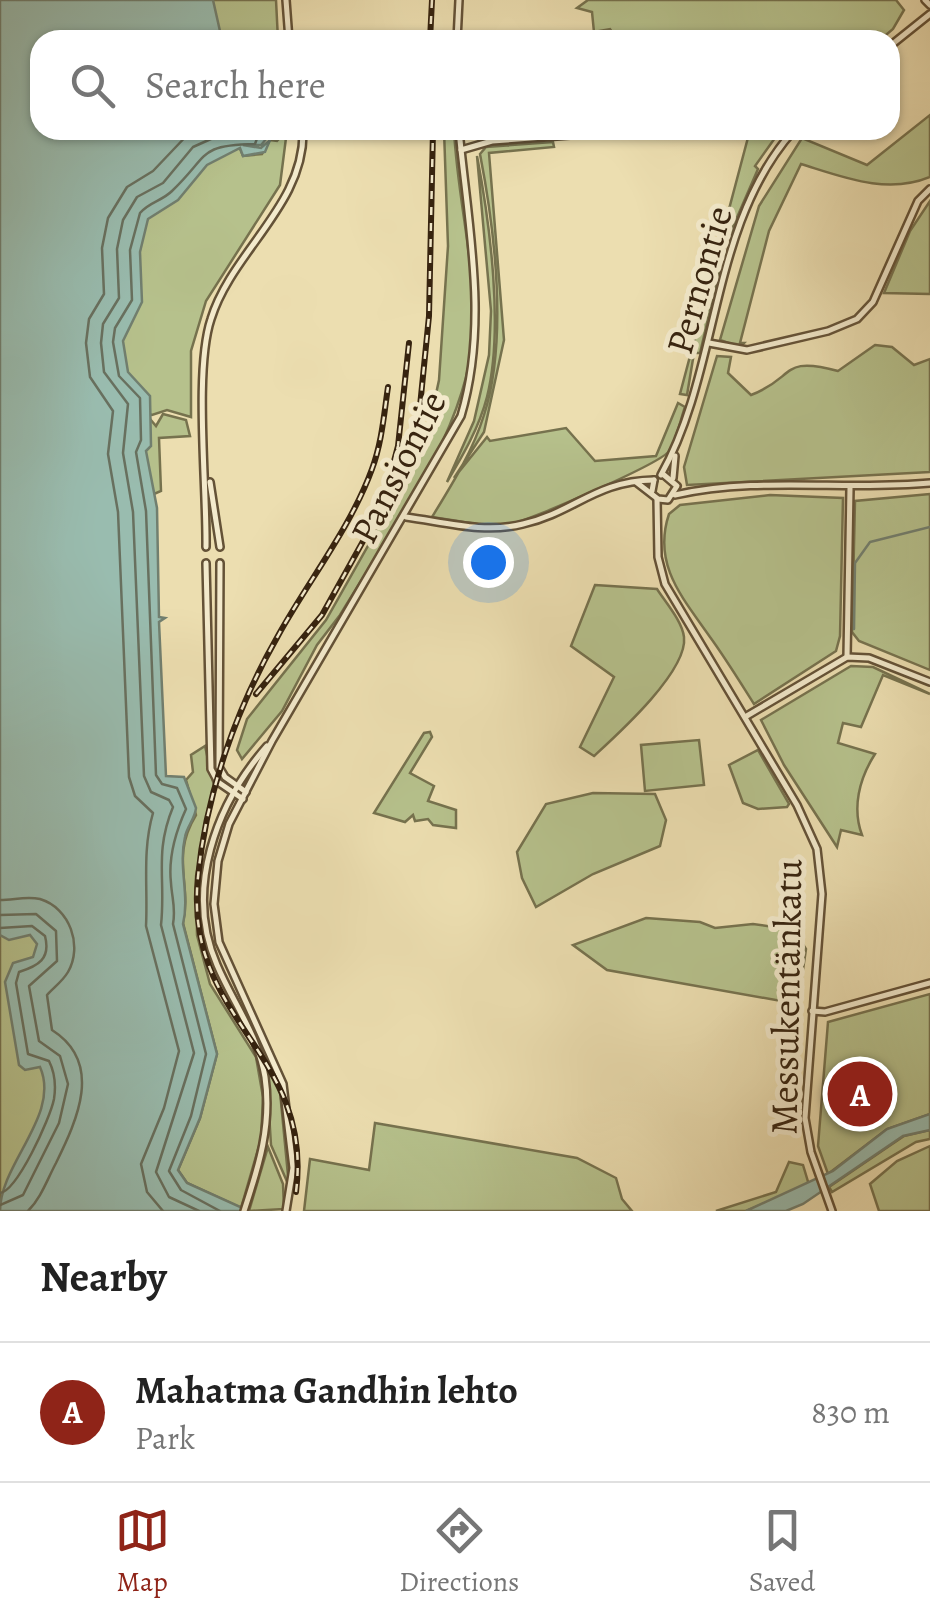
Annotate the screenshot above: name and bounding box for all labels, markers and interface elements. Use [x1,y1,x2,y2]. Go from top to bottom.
search box [30,30,900,140]
icon: search [65,58,120,113]
text: Search here [145,59,326,111]
street label: Pernontie [653,200,745,360]
street label: Pansiontie [337,382,459,552]
your location [463,537,514,588]
street label: Messukentänkatu [758,858,814,1135]
pin: A [828,1056,892,1132]
text: Nearby [40,1248,167,1305]
text: Mahatma Gandhin lehto [135,1364,518,1416]
text: A [62,1390,83,1434]
text: 830 m [811,1390,890,1434]
text: Park [135,1416,195,1460]
tab: Map [115,1503,170,1601]
tab: Directions [399,1503,519,1601]
tab: Saved [749,1503,815,1601]

